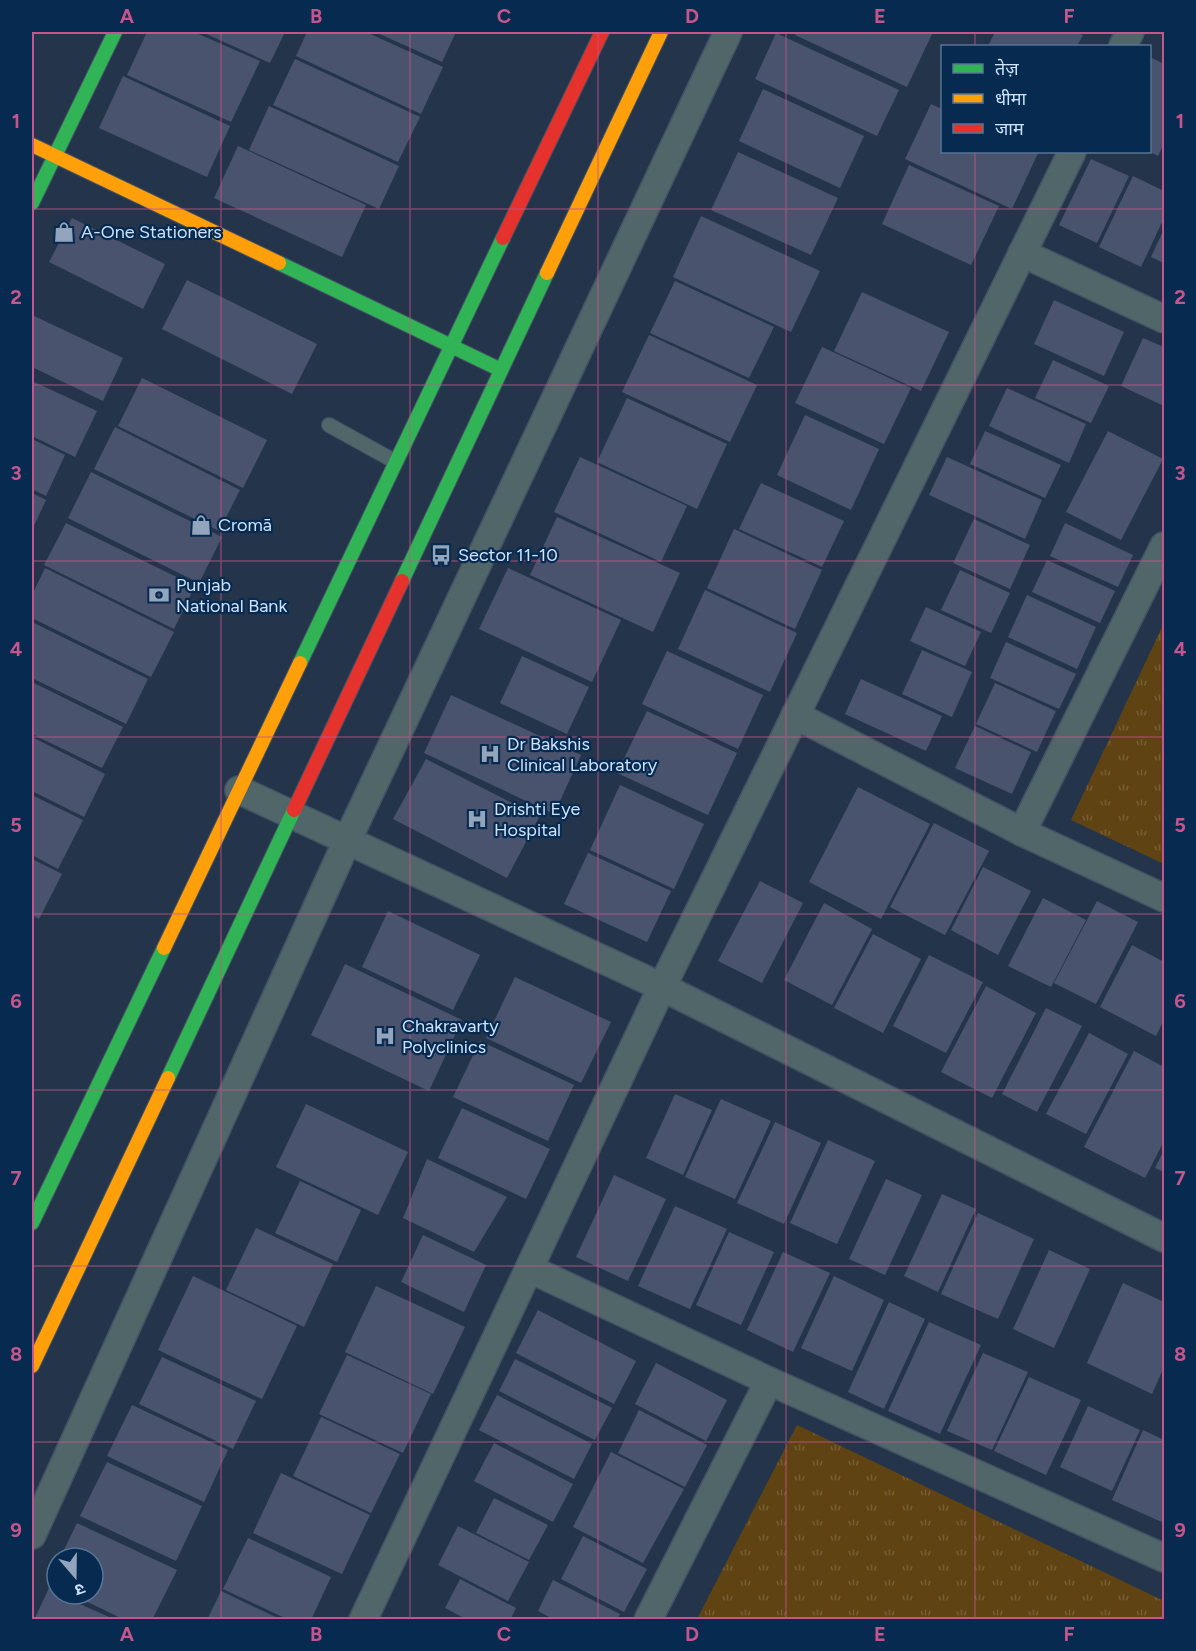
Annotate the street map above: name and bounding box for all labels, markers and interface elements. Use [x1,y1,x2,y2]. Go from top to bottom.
text: A [120,4,135,28]
text: B [310,4,322,28]
text: C [497,4,511,28]
text: D [685,4,699,28]
text: E [874,4,886,28]
text: F [1063,4,1075,28]
legend [941,45,1151,153]
text: तेज़ [995,58,1019,80]
text: धीमा [995,88,1026,110]
text: 1 [12,109,20,133]
text: 1 [1176,109,1184,133]
text: जाम [995,118,1025,140]
shop icon: A-One Stationers [52,220,76,244]
place label: A-One Stationers [81,221,222,243]
text: 2 [10,285,22,309]
text: 2 [1174,285,1186,309]
text: 3 [10,461,22,485]
text: 3 [1174,461,1186,485]
shop icon: Cromā [189,513,213,537]
place label: Cromā [218,514,272,536]
bus stop icon: Sector 11-10 [429,543,453,567]
place label: Sector 11-10 [458,544,558,566]
place label: Punjab National Bank [176,574,287,617]
bank icon: Punjab National Bank [147,583,171,607]
text: 4 [10,637,23,661]
text: 4 [1174,637,1187,661]
place label: Dr Bakshis Clinical Laboratory [507,733,658,776]
hospital icon: Dr Bakshis Clinical Laboratory [478,742,502,766]
place label: Drishti Eye Hospital [494,798,580,841]
hospital icon: Drishti Eye Hospital [465,807,489,831]
text: 5 [10,813,22,837]
text: 5 [1174,813,1186,837]
text: 6 [10,989,22,1013]
text: 6 [1174,989,1186,1013]
place label: Chakravarty Polyclinics [402,1015,499,1058]
hospital icon: Chakravarty Polyclinics [373,1024,397,1048]
text: 7 [10,1166,22,1190]
text: 7 [1174,1166,1186,1190]
text: 8 [10,1342,22,1366]
text: 8 [1174,1342,1186,1366]
text: 9 [10,1518,22,1542]
text: 9 [1174,1518,1186,1542]
north arrow [45,1546,105,1606]
text: उ [72,1579,88,1600]
text: A [120,1622,135,1646]
text: B [310,1622,322,1646]
text: C [497,1622,511,1646]
text: D [685,1622,699,1646]
text: E [874,1622,886,1646]
text: F [1063,1622,1075,1646]

